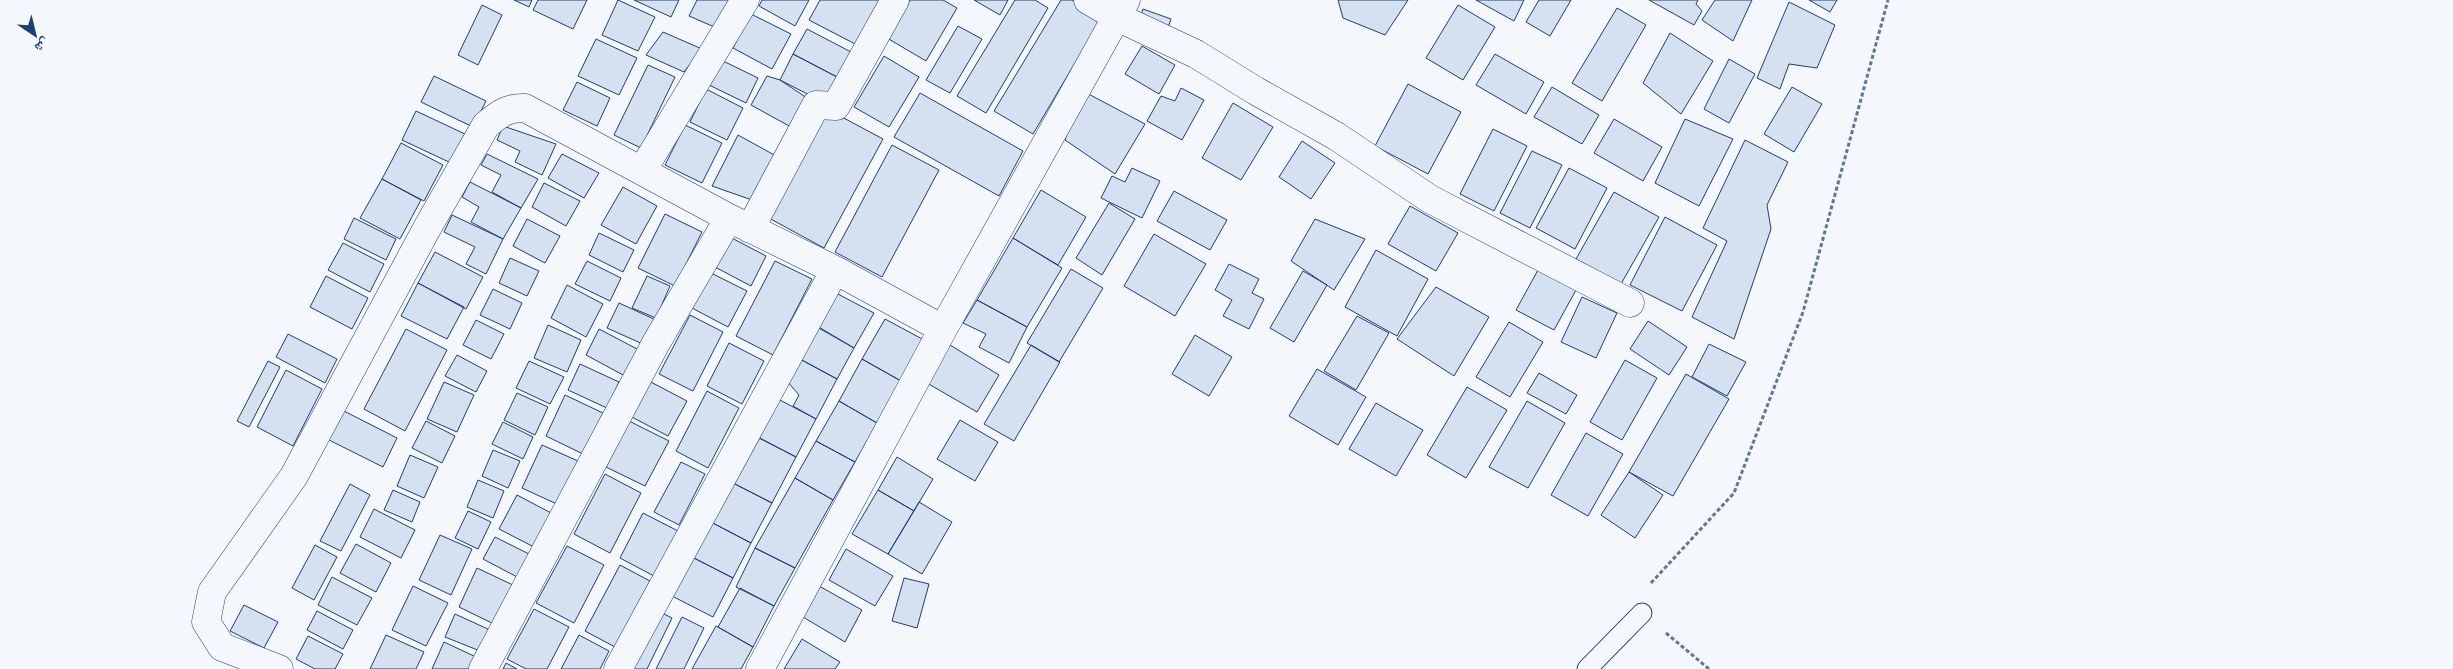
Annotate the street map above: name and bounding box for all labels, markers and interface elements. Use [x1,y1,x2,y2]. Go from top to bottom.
north arrow [10,10,60,60]
text: ش [31,34,53,57]

